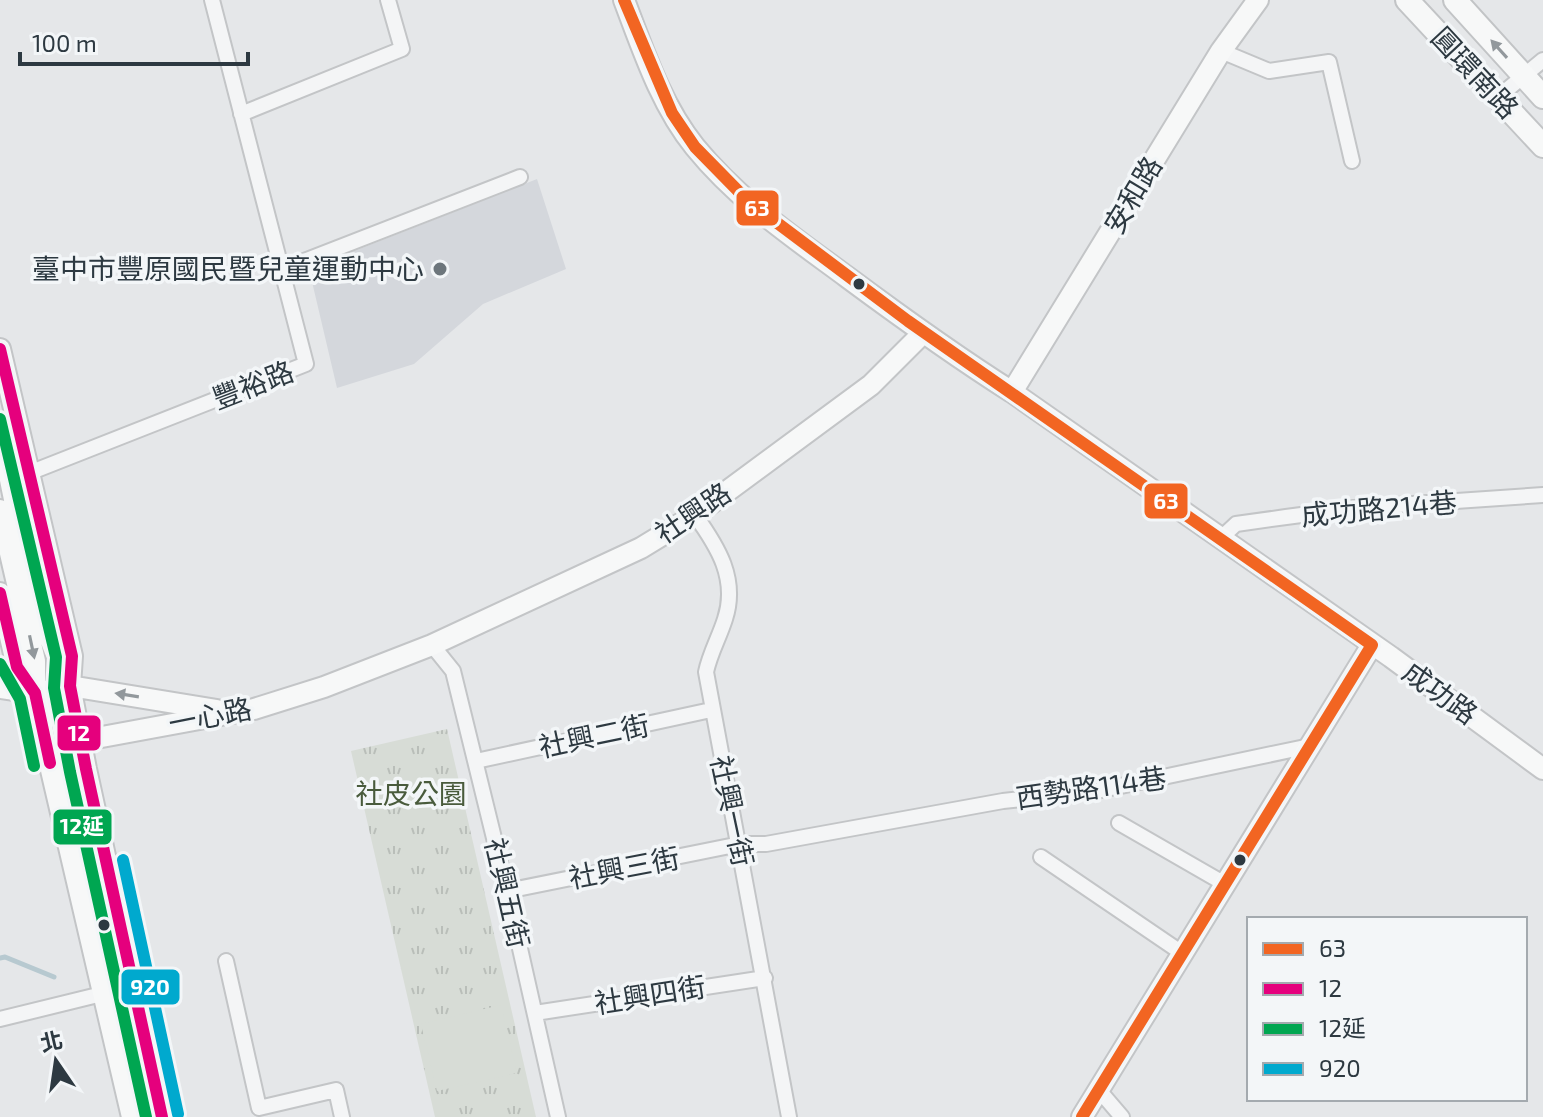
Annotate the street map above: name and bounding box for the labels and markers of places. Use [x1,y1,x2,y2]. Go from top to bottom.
place label: 臺中市豐原國民暨兒童運動中心 [32,251,424,285]
marker: 臺中市豐原國民暨兒童運動中心 [431,260,449,278]
unlabelled marker [851,276,867,292]
unlabelled marker [1232,852,1248,868]
unlabelled marker [96,917,112,933]

